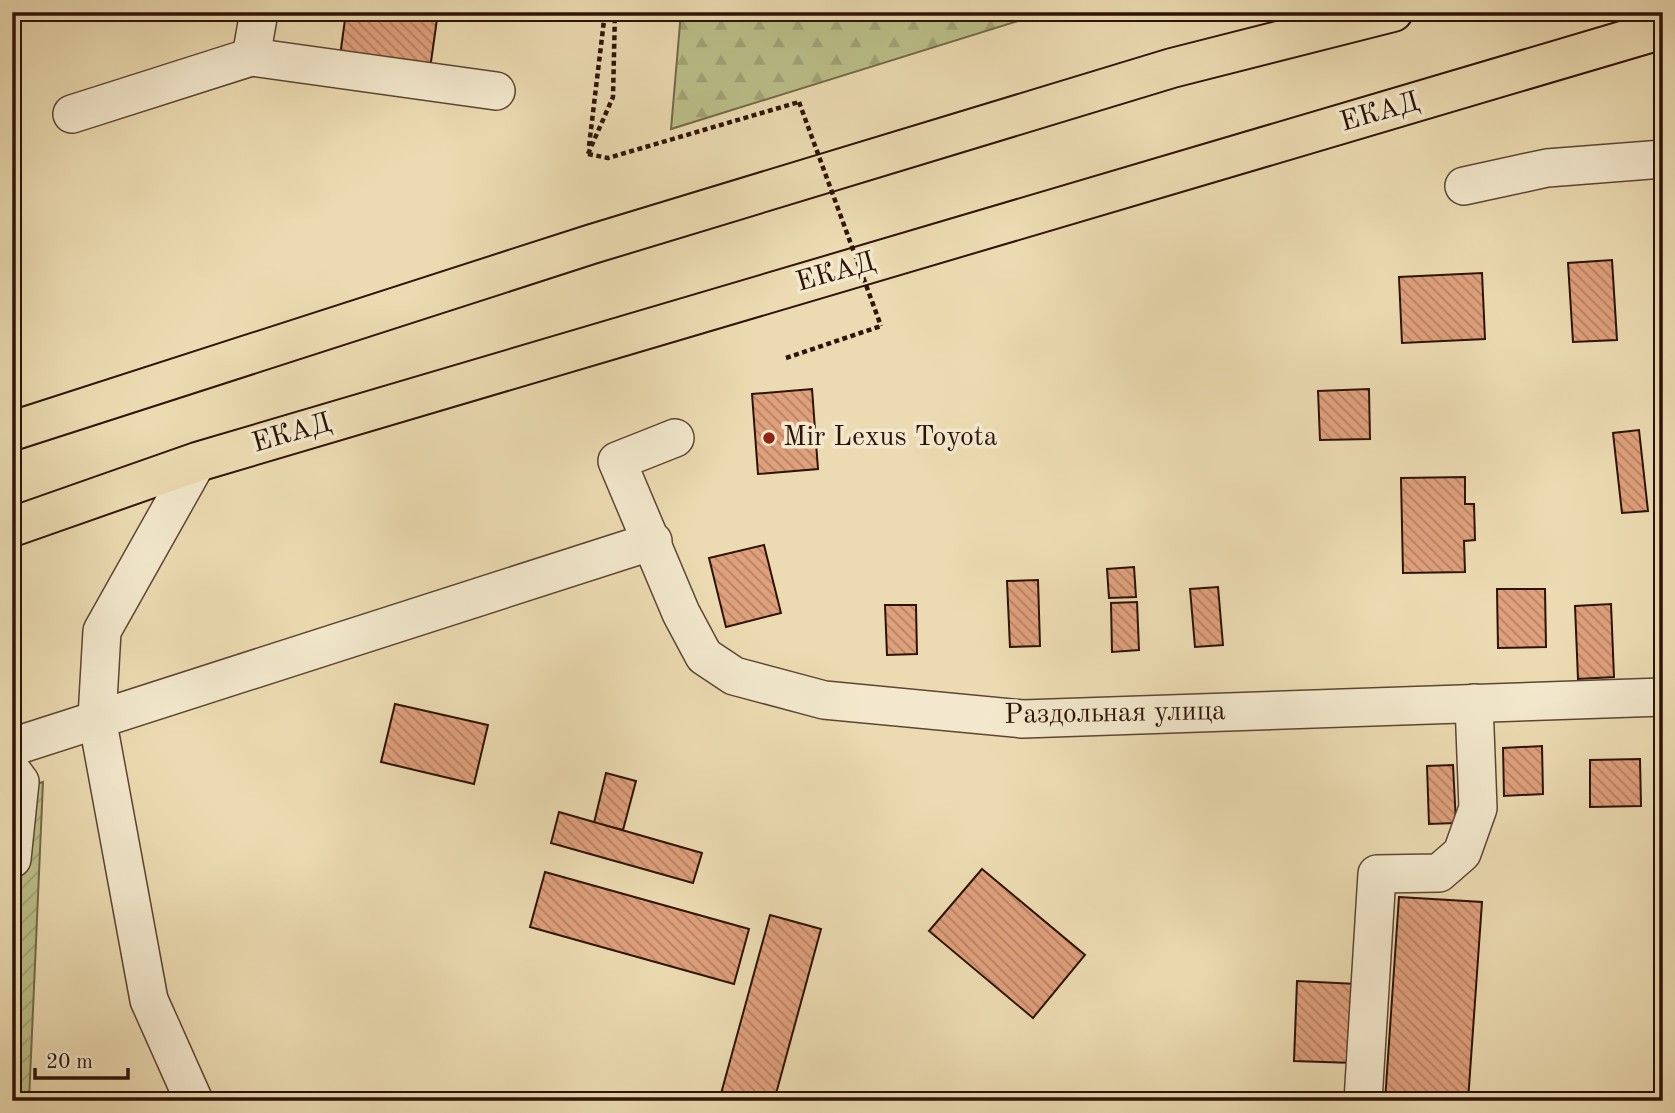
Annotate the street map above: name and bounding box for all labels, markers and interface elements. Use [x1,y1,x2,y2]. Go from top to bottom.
street label: ЕКАД [1337,88,1423,138]
street label: ЕКАД [793,248,879,298]
street label: ЕКАД [249,409,335,459]
place label: Mir Lexus Toyota [783,424,998,452]
marker: Mir Lexus Toyota [761,430,777,446]
street label: Раздольная улица [1004,698,1226,730]
scale bar [35,1036,128,1080]
text: 20 m [46,1052,93,1073]

